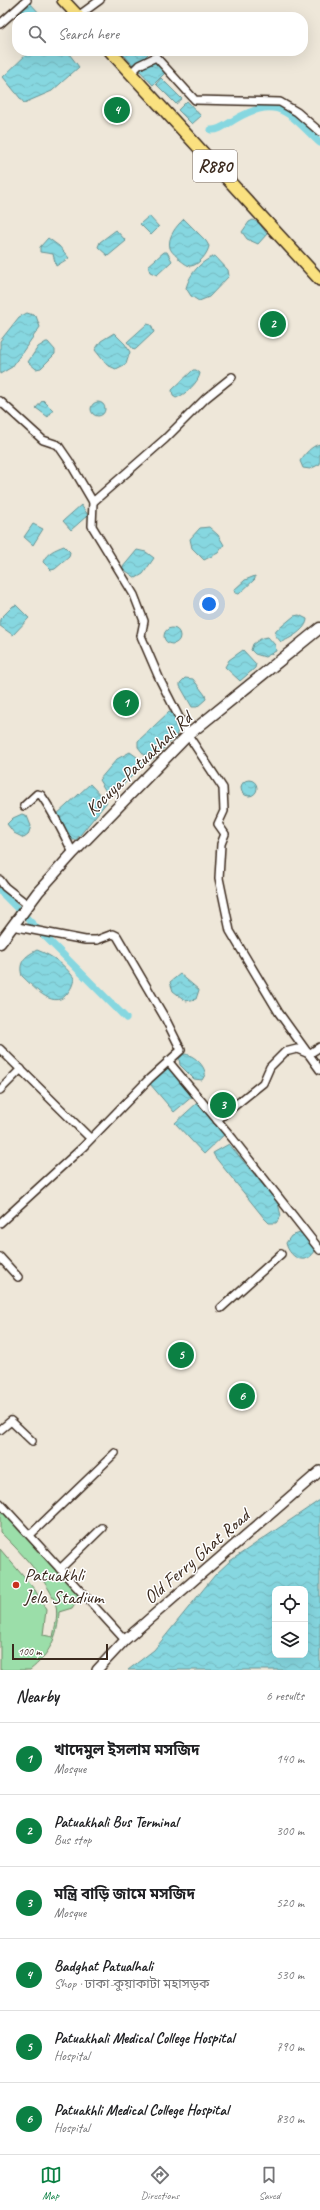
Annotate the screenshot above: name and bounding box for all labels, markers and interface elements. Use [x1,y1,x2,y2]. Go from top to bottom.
search box [12,12,308,56]
icon: search [26,23,48,45]
text: Search here [58,25,119,44]
pin: 4 [104,95,130,125]
road number: R880 [193,150,237,182]
pin: 2 [260,309,286,339]
your location [199,594,219,614]
pin: 1 [113,688,139,718]
street label: Kocuya-Patuakhali Rd [80,704,200,821]
pin: 3 [210,1090,236,1120]
pin: 5 [168,1340,194,1370]
pin: 6 [229,1381,255,1411]
street label: Old Ferry Ghat Road [139,1502,257,1609]
place label: Patuakhli Jela Stadium [23,1563,106,1609]
marker: Patuakhli Jela Stadium [11,1580,21,1590]
map controls [272,1586,308,1658]
button: locate [272,1586,308,1622]
button: layers [272,1622,308,1658]
scale bar [12,1642,108,1661]
text: 100 m [18,1644,42,1658]
text: Nearby [16,1686,59,1707]
text: 6 results [266,1688,304,1704]
text: খাদেমুল ইসলাম মসজিদ [54,1741,200,1760]
text: 1 [26,1751,32,1767]
text: 140 m [276,1751,304,1767]
text: Mosque [54,1761,86,1777]
text: Patuakhali Bus Terminal [54,1813,178,1832]
text: 2 [26,1823,32,1839]
text: 300 m [276,1823,304,1839]
text: Bus stop [54,1832,91,1848]
text: মন্ত্রি বাড়ি জামে মসজিদ [54,1885,195,1904]
text: 3 [26,1895,32,1911]
text: 520 m [276,1895,304,1911]
text: Mosque [54,1905,86,1921]
text: Badghat Patualhali [54,1957,153,1976]
text: 4 [26,1967,32,1983]
text: 530 m [276,1967,304,1983]
text: Shop · ঢাকা-কুয়াকাটা মহাসড়ক [54,1976,210,1992]
text: Patuakhali Medical College Hospital [54,2029,234,2048]
text: 5 [26,2039,32,2055]
text: 790 m [276,2039,304,2055]
text: Hospital [54,2048,90,2064]
text: Patuakhli Medical College Hospital [54,2101,229,2120]
text: 6 [26,2111,32,2127]
text: 830 m [276,2111,304,2127]
text: Hospital [54,2120,90,2136]
tab: Map [40,2164,62,2202]
tab: Directions [141,2164,179,2202]
tab: Saved [258,2164,280,2202]

